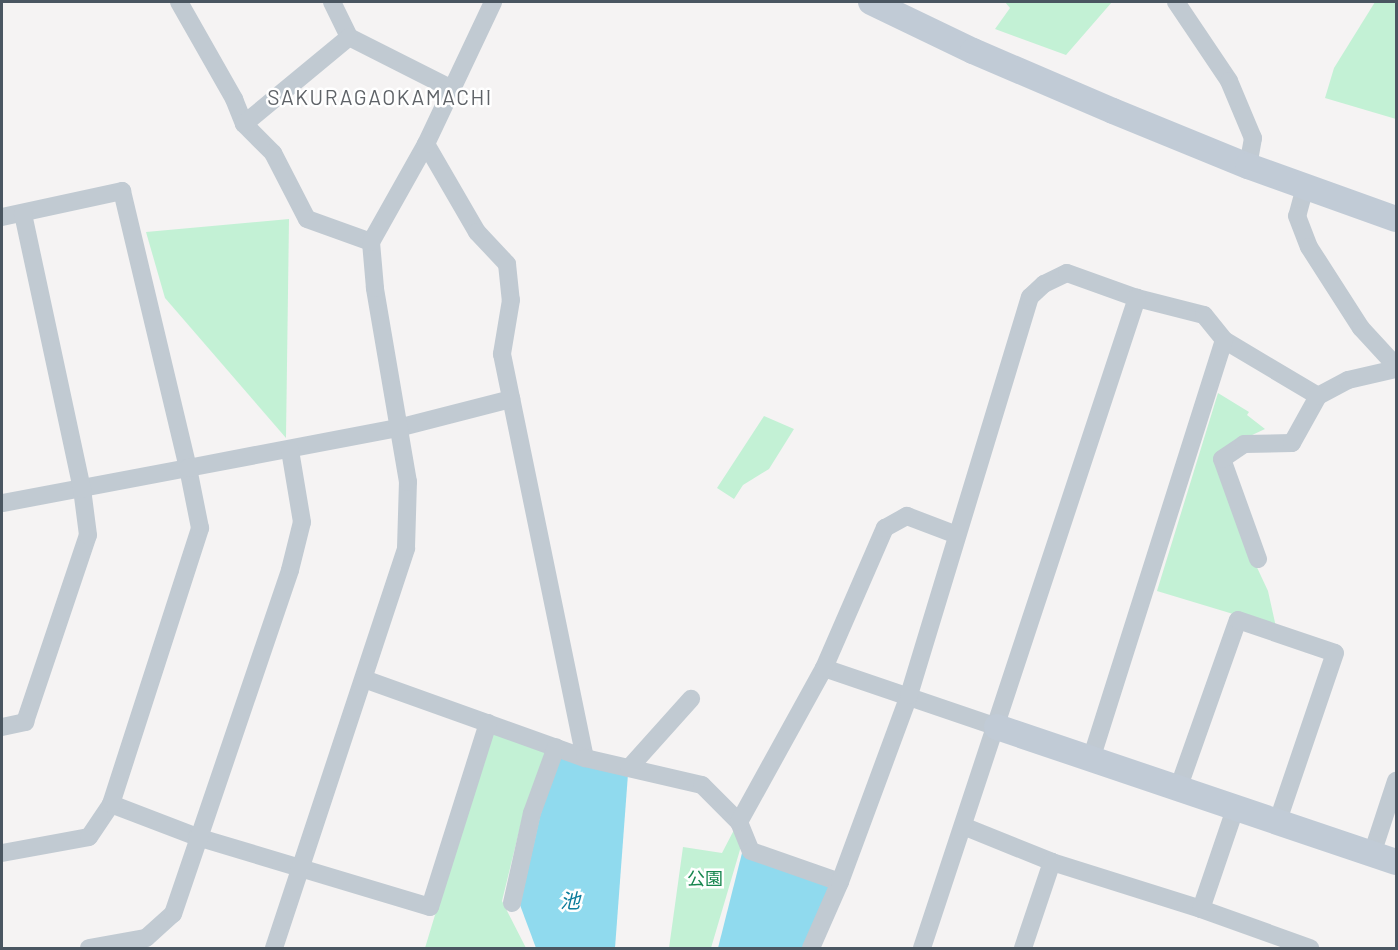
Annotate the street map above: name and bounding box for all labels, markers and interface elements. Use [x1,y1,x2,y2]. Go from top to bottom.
district label: SAKURAGAOKAMACHI [267,84,493,110]
park label: 公園 [687,867,723,889]
water label: 池 [560,888,580,912]

